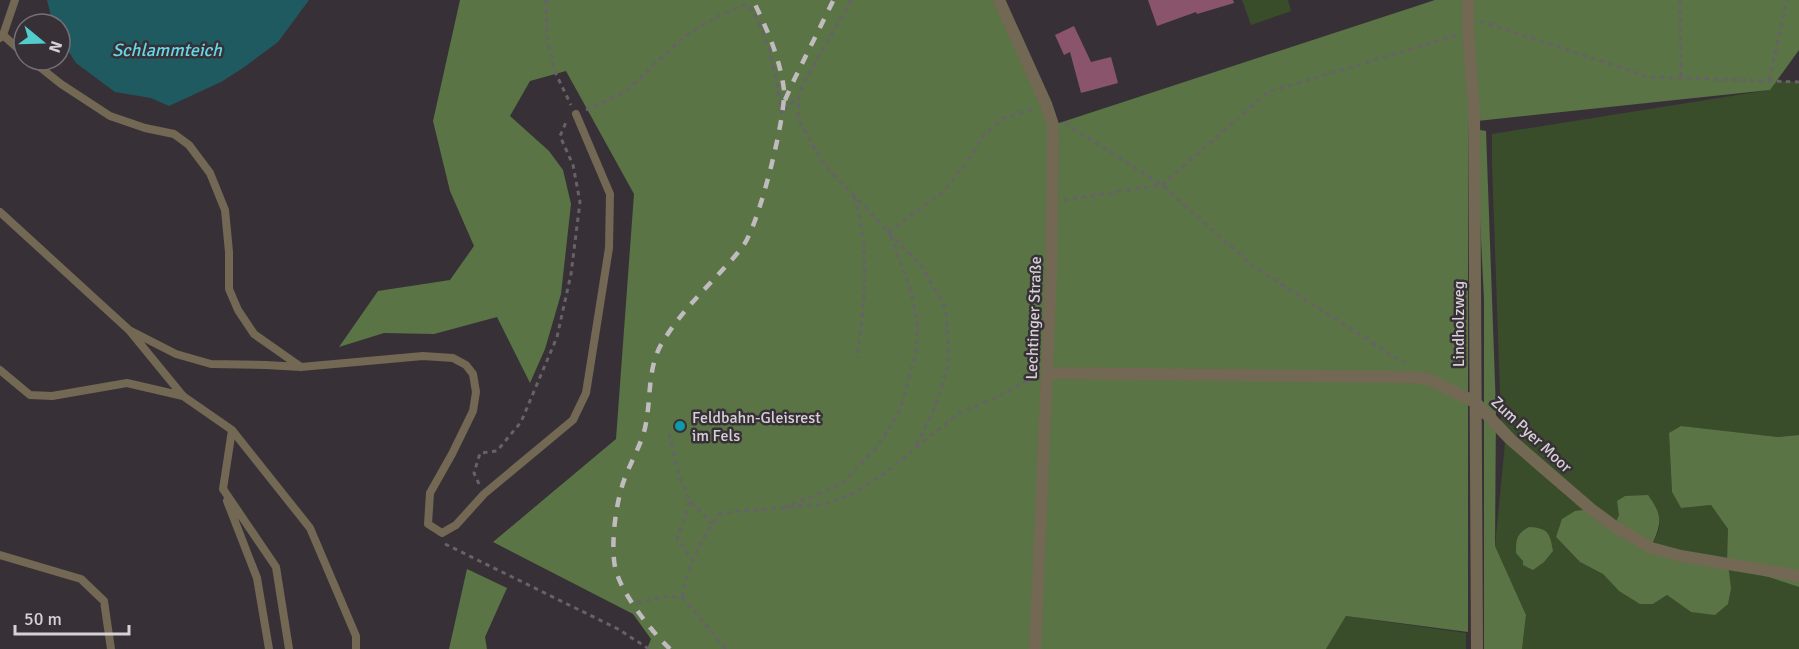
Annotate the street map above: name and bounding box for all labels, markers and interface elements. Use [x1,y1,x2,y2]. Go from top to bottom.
north arrow [12,12,72,72]
text: N [44,38,67,55]
water label: Schlammteich [112,39,223,61]
street label: Lechtinger Straße [1022,256,1046,380]
street label: Lindholzweg [1449,281,1469,367]
street label: Zum Pyer Moor [1487,392,1576,477]
place label: Feldbahn-Gleisrest im Fels [692,408,821,446]
marker: Feldbahn-Gleisrest im Fels [673,419,687,433]
scale bar [15,598,129,636]
text: 50 m [24,608,62,630]

